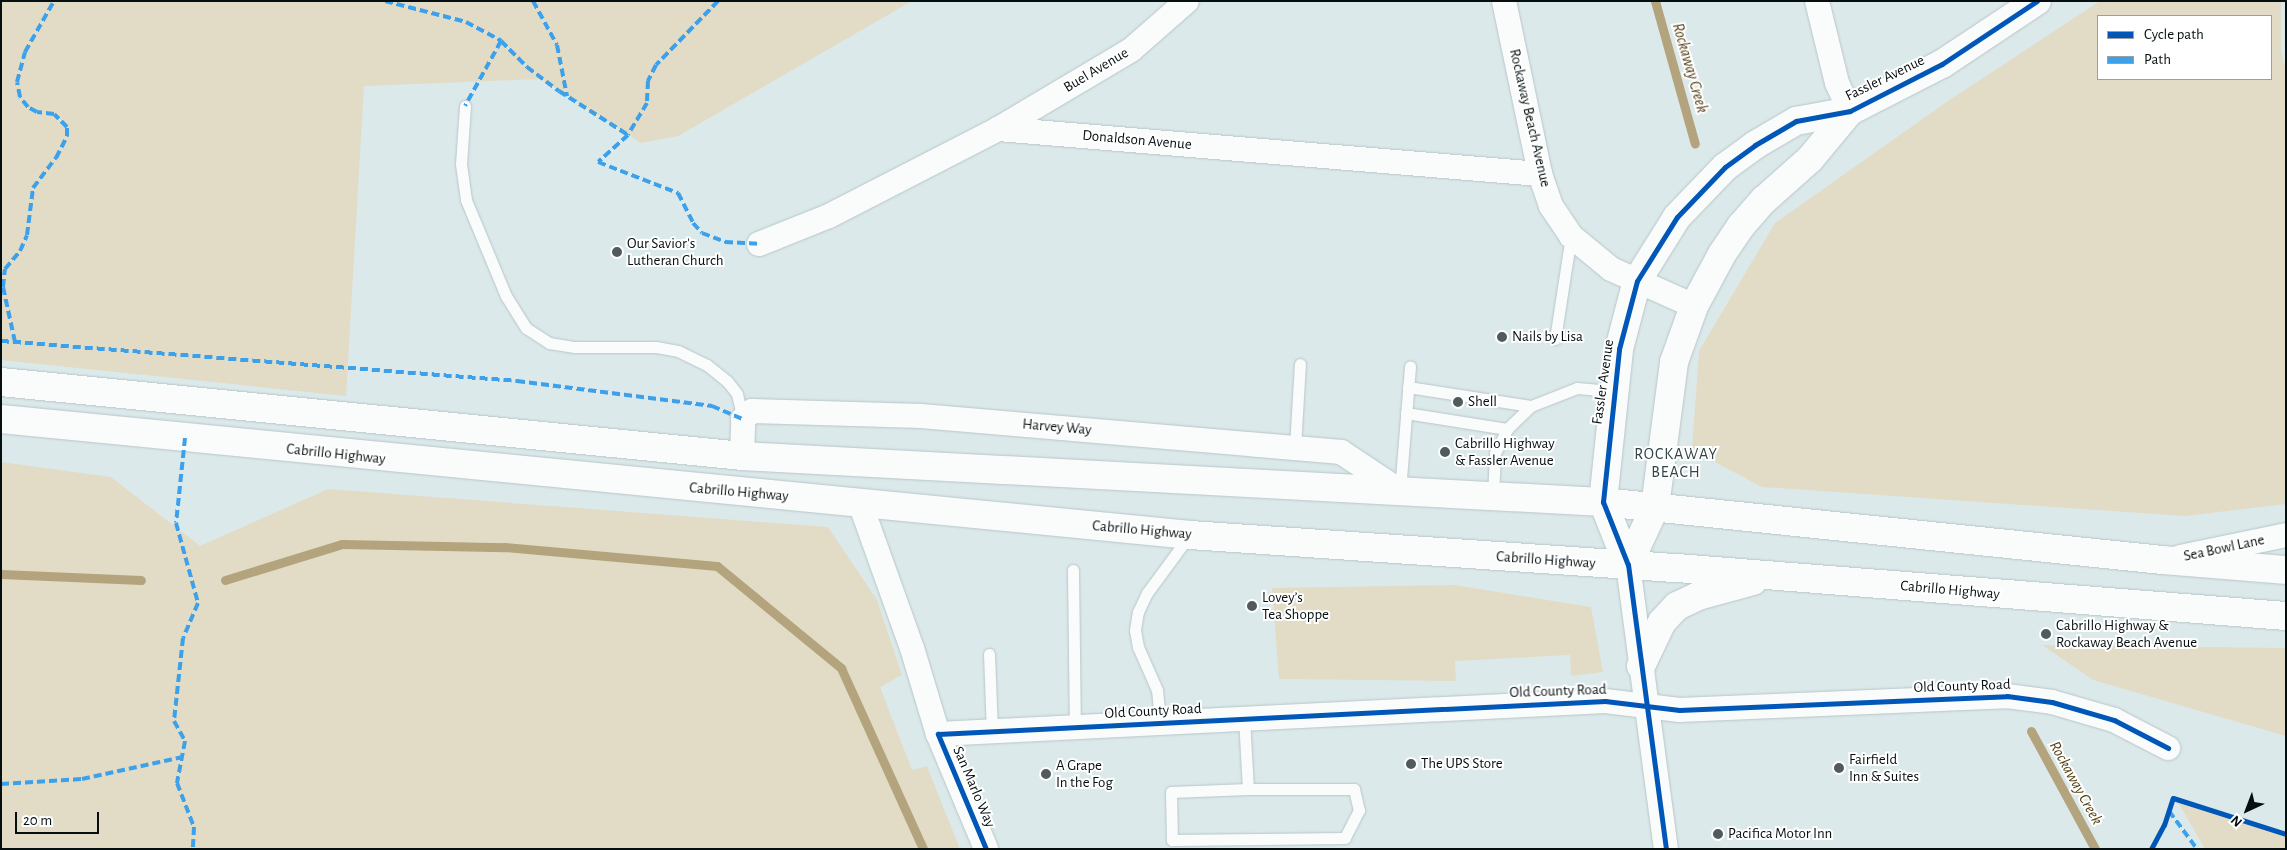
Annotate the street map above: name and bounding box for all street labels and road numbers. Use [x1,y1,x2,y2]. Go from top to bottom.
street label: Buel Avenue [1060,44,1132,96]
street label: Rockaway Beach Avenue [1505,47,1555,189]
street label: Fassler Avenue [1843,51,1927,105]
street label: Donaldson Avenue [1082,126,1192,154]
street label: Fassler Avenue [1588,338,1618,426]
street label: Harvey Way [1022,415,1092,439]
street label: Cabrillo Highway [285,440,387,468]
street label: Cabrillo Highway [689,479,789,505]
street label: Cabrillo Highway [1092,517,1192,543]
street label: Sea Bowl Lane [2182,531,2266,565]
street label: Cabrillo Highway [1496,548,1596,572]
street label: Cabrillo Highway [1900,577,2000,603]
street label: Old County Road [1913,675,2011,697]
street label: Old County Road [1509,680,1607,702]
street label: Old County Road [1104,699,1202,723]
street label: San Marlo Way [949,744,999,830]

